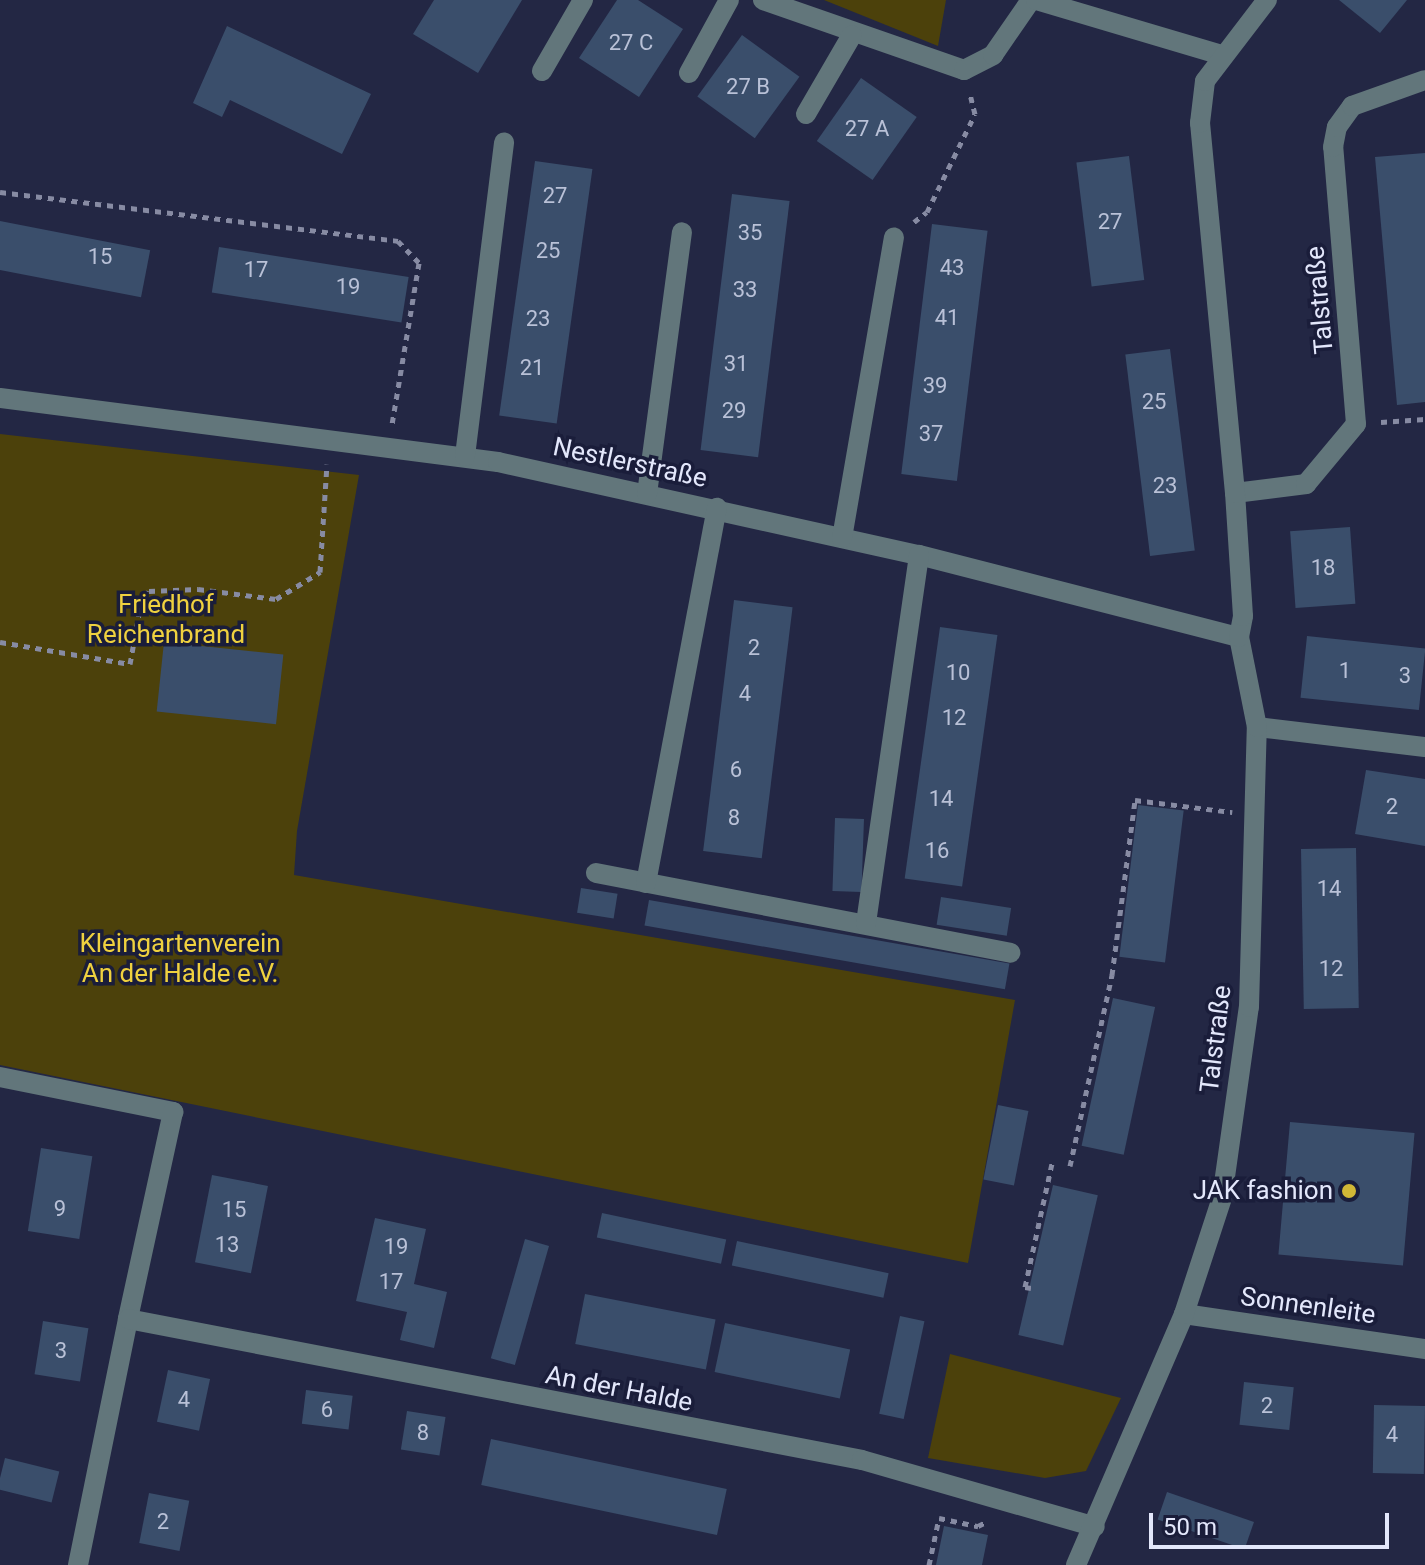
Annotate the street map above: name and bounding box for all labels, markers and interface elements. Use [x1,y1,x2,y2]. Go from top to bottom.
house number: 27 C [609,30,653,56]
house number: 27 B [726,74,770,100]
house number: 27 A [845,116,889,142]
house number: 27 [543,183,567,209]
house number: 27 [1098,209,1122,235]
house number: 35 [738,220,762,246]
house number: 25 [536,238,560,264]
house number: 15 [88,244,112,270]
street label: Talstraße [1300,245,1340,355]
house number: 43 [940,255,964,281]
house number: 17 [244,257,268,283]
house number: 19 [336,274,360,300]
house number: 33 [733,277,757,303]
house number: 41 [935,305,959,331]
house number: 23 [526,306,550,332]
house number: 31 [724,351,748,377]
house number: 21 [520,355,544,381]
house number: 39 [923,373,947,399]
house number: 25 [1142,389,1166,415]
house number: 29 [722,398,746,424]
house number: 37 [919,421,943,447]
street label: Nestlerstraße [550,431,710,495]
house number: 23 [1153,473,1177,499]
house number: 18 [1311,555,1335,581]
park label: Friedhof Reichenbrand [87,589,245,650]
house number: 2 [748,635,760,661]
house number: 1 [1339,658,1351,684]
house number: 10 [946,660,970,686]
house number: 3 [1399,663,1411,689]
house number: 4 [739,681,751,707]
house number: 12 [942,705,966,731]
house number: 6 [730,757,742,783]
house number: 14 [929,786,953,812]
house number: 2 [1386,794,1398,820]
house number: 8 [728,805,740,831]
house number: 16 [925,838,949,864]
house number: 14 [1317,876,1341,902]
park label: Kleingartenverein An der Halde e.V. [79,928,281,990]
house number: 12 [1319,956,1343,982]
street label: Talstraße [1194,983,1238,1095]
place label: JAK fashion [1193,1175,1333,1207]
marker: JAK fashion [1340,1182,1358,1200]
house number: 9 [54,1196,66,1222]
house number: 15 [222,1197,246,1223]
house number: 13 [215,1232,239,1258]
house number: 19 [384,1234,408,1260]
house number: 17 [379,1269,403,1295]
street label: Sonnenleite [1239,1281,1377,1331]
house number: 3 [55,1338,67,1364]
street label: An der Halde [543,1359,695,1419]
house number: 4 [178,1387,190,1413]
house number: 2 [1261,1393,1273,1419]
house number: 6 [321,1397,333,1423]
house number: 8 [417,1420,429,1446]
house number: 4 [1386,1422,1398,1448]
scale bar [1153,1497,1393,1547]
house number: 2 [157,1509,169,1535]
text: 50 m [1163,1513,1217,1541]

